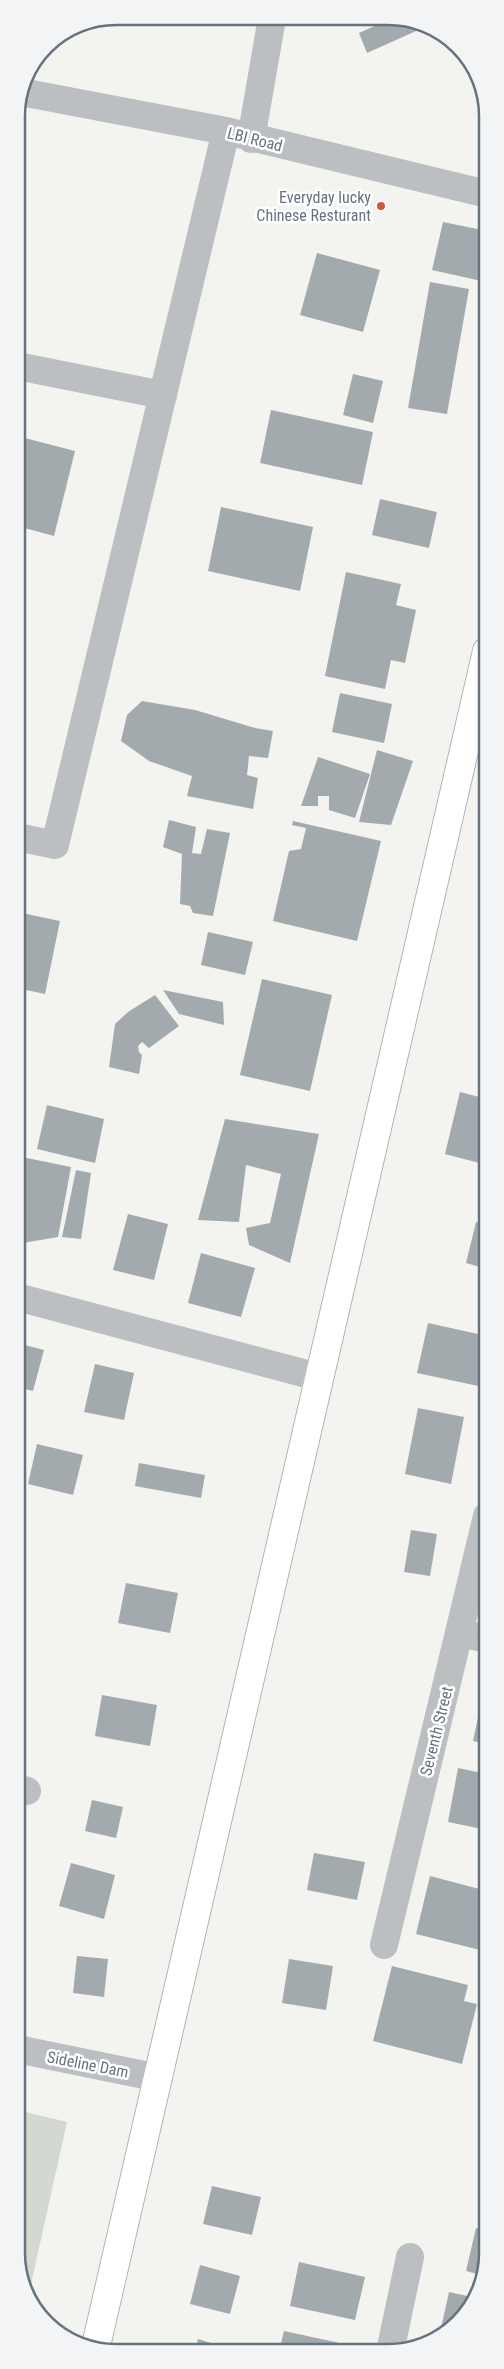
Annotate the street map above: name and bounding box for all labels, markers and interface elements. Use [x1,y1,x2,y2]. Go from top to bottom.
street label: LBI Road [225,123,284,155]
place label: Everyday lucky Chinese Resturant [256,188,371,225]
marker: Everyday lucky Chinese Resturant [375,200,387,212]
street label: Seventh Street [416,1684,457,1778]
street label: Sideline Dam [46,2047,130,2082]

